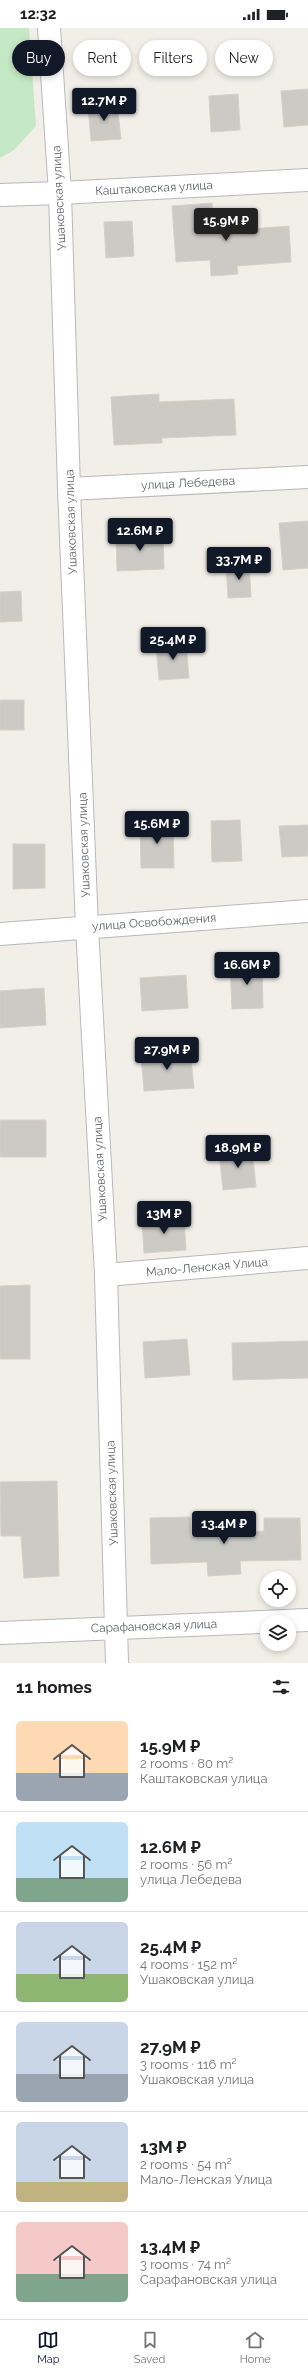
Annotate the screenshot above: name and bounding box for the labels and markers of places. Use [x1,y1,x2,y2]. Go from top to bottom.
pin: 12.7M ₽ [67,88,141,122]
pin: 15.9M ₽ [189,208,263,242]
pin: 12.6M ₽ [103,518,177,552]
pin: 33.7M ₽ [202,547,276,581]
pin: 25.4M ₽ [136,627,210,661]
pin: 15.6M ₽ [120,811,194,845]
pin: 16.6M ₽ [210,952,284,986]
pin: 27.9M ₽ [130,1037,204,1071]
pin: 18.9M ₽ [201,1135,275,1169]
pin: 13M ₽ [136,1201,192,1235]
pin: 13.4M ₽ [187,1511,261,1545]

